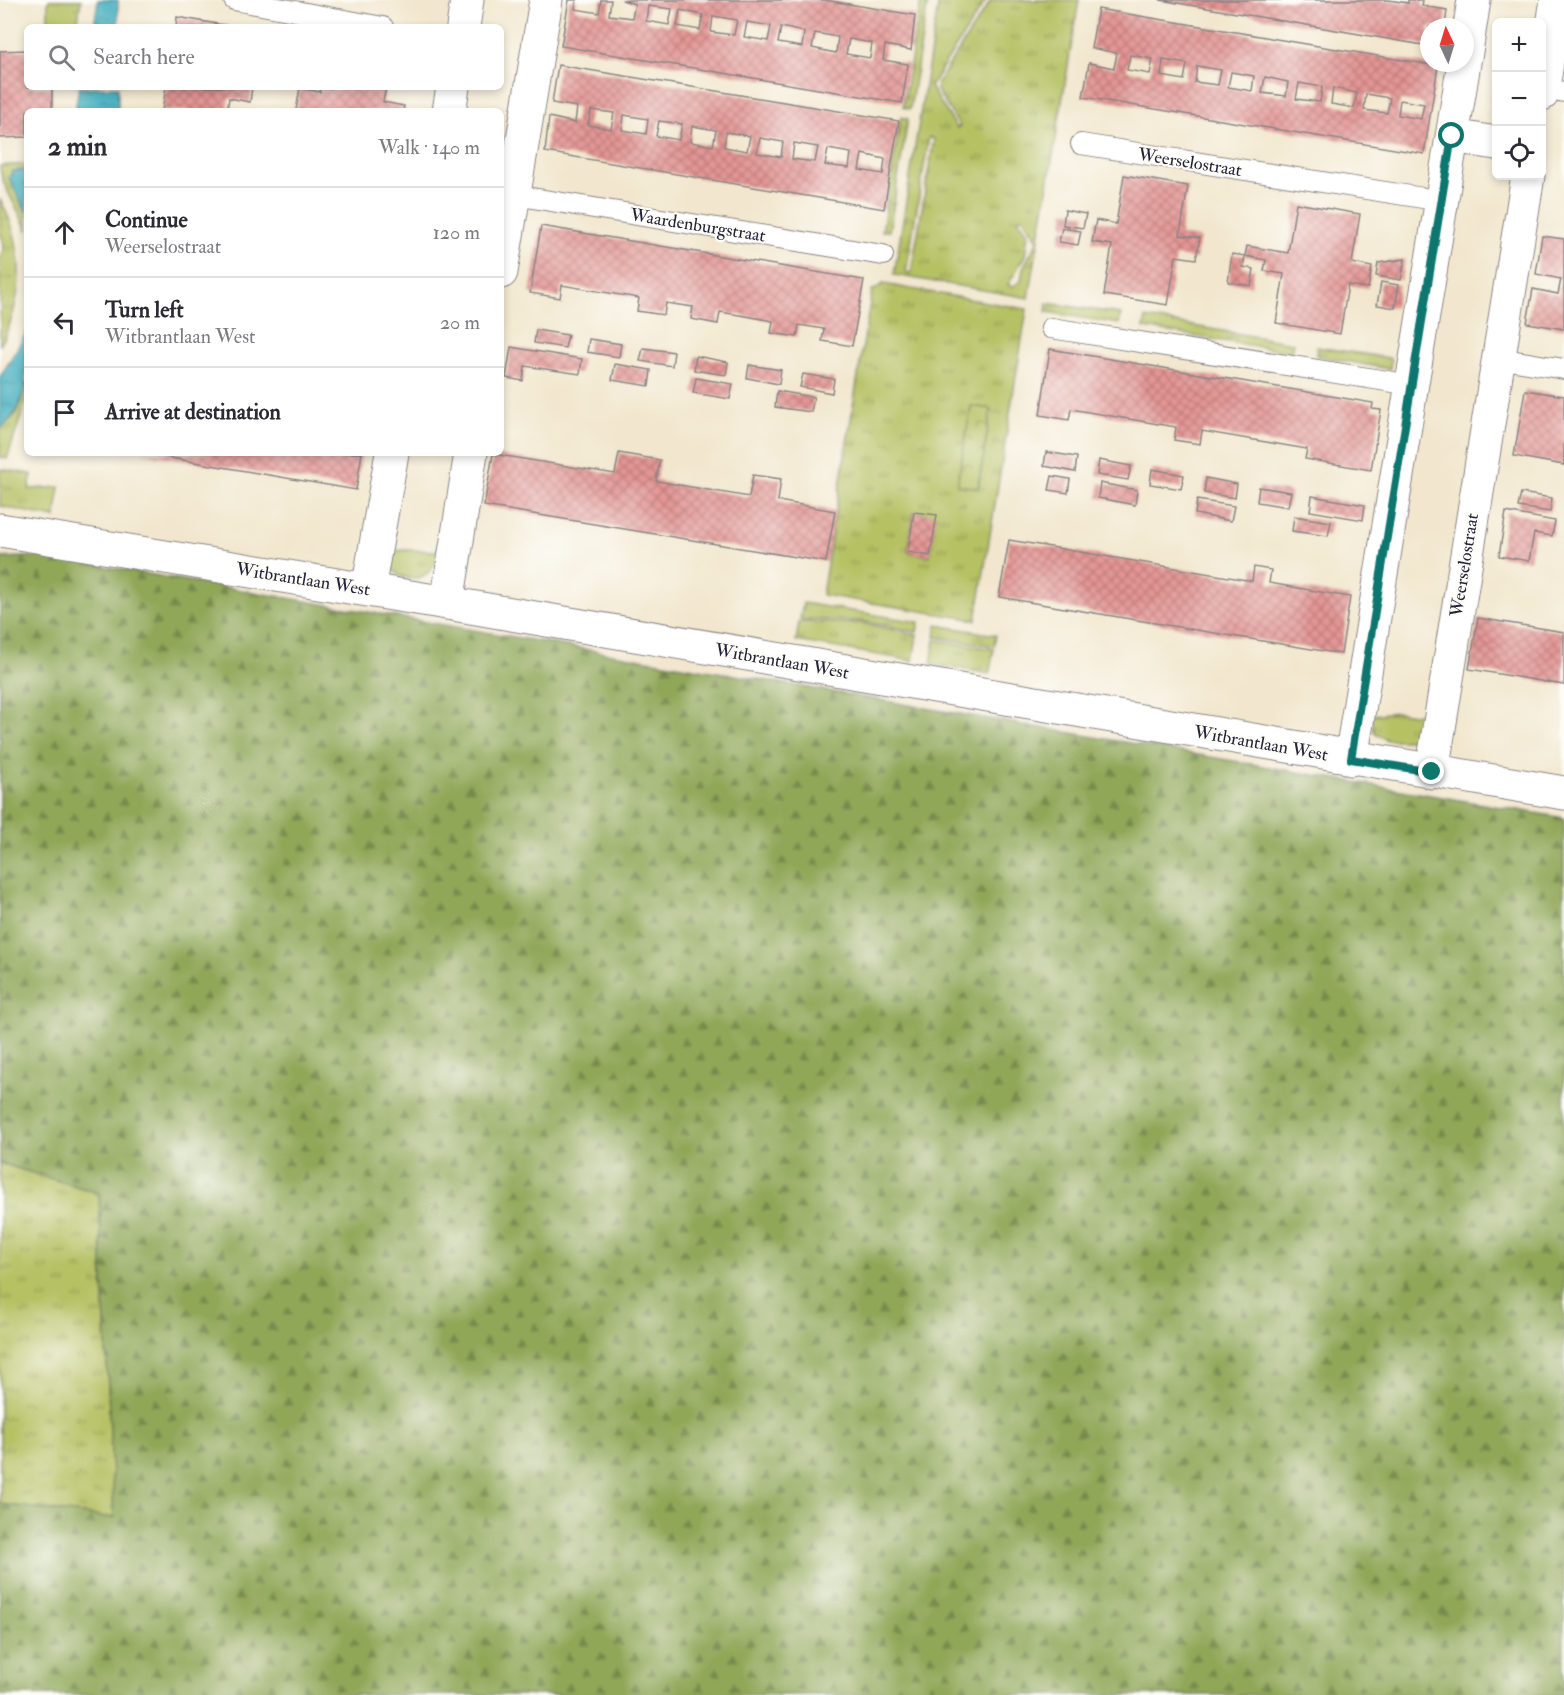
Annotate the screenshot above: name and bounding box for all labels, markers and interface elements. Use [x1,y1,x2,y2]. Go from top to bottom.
north arrow [1420,18,1474,72]
map controls [1492,18,1546,180]
button: + [1492,18,1546,72]
search box [24,24,504,90]
icon: search [45,41,78,74]
text: Search here [93,43,195,71]
button: − [1492,72,1546,126]
route start [1438,122,1464,148]
button: locate [1492,126,1546,180]
text: 2 min [48,131,107,163]
text: Walk · 140 m [378,135,480,160]
street label: Weerselostraat [1135,143,1244,182]
street label: Waardenburgstraat [628,203,767,248]
text: Continue [105,206,188,234]
icon: ahead [48,216,81,249]
text: 120 m [433,220,480,245]
text: Weerselostraat [105,234,221,259]
text: Turn left [105,296,184,324]
icon: left [48,306,81,339]
text: 20 m [440,310,480,335]
text: Witbrantlaan West [105,324,255,349]
icon: arrive [48,396,81,429]
text: Arrive at destination [105,398,281,426]
street label: Weerselostraat [1445,511,1484,620]
street label: Witbrantlaan West [233,557,372,601]
street label: Witbrantlaan West [712,638,851,685]
street label: Witbrantlaan West [1191,720,1330,767]
route end [1418,758,1444,784]

